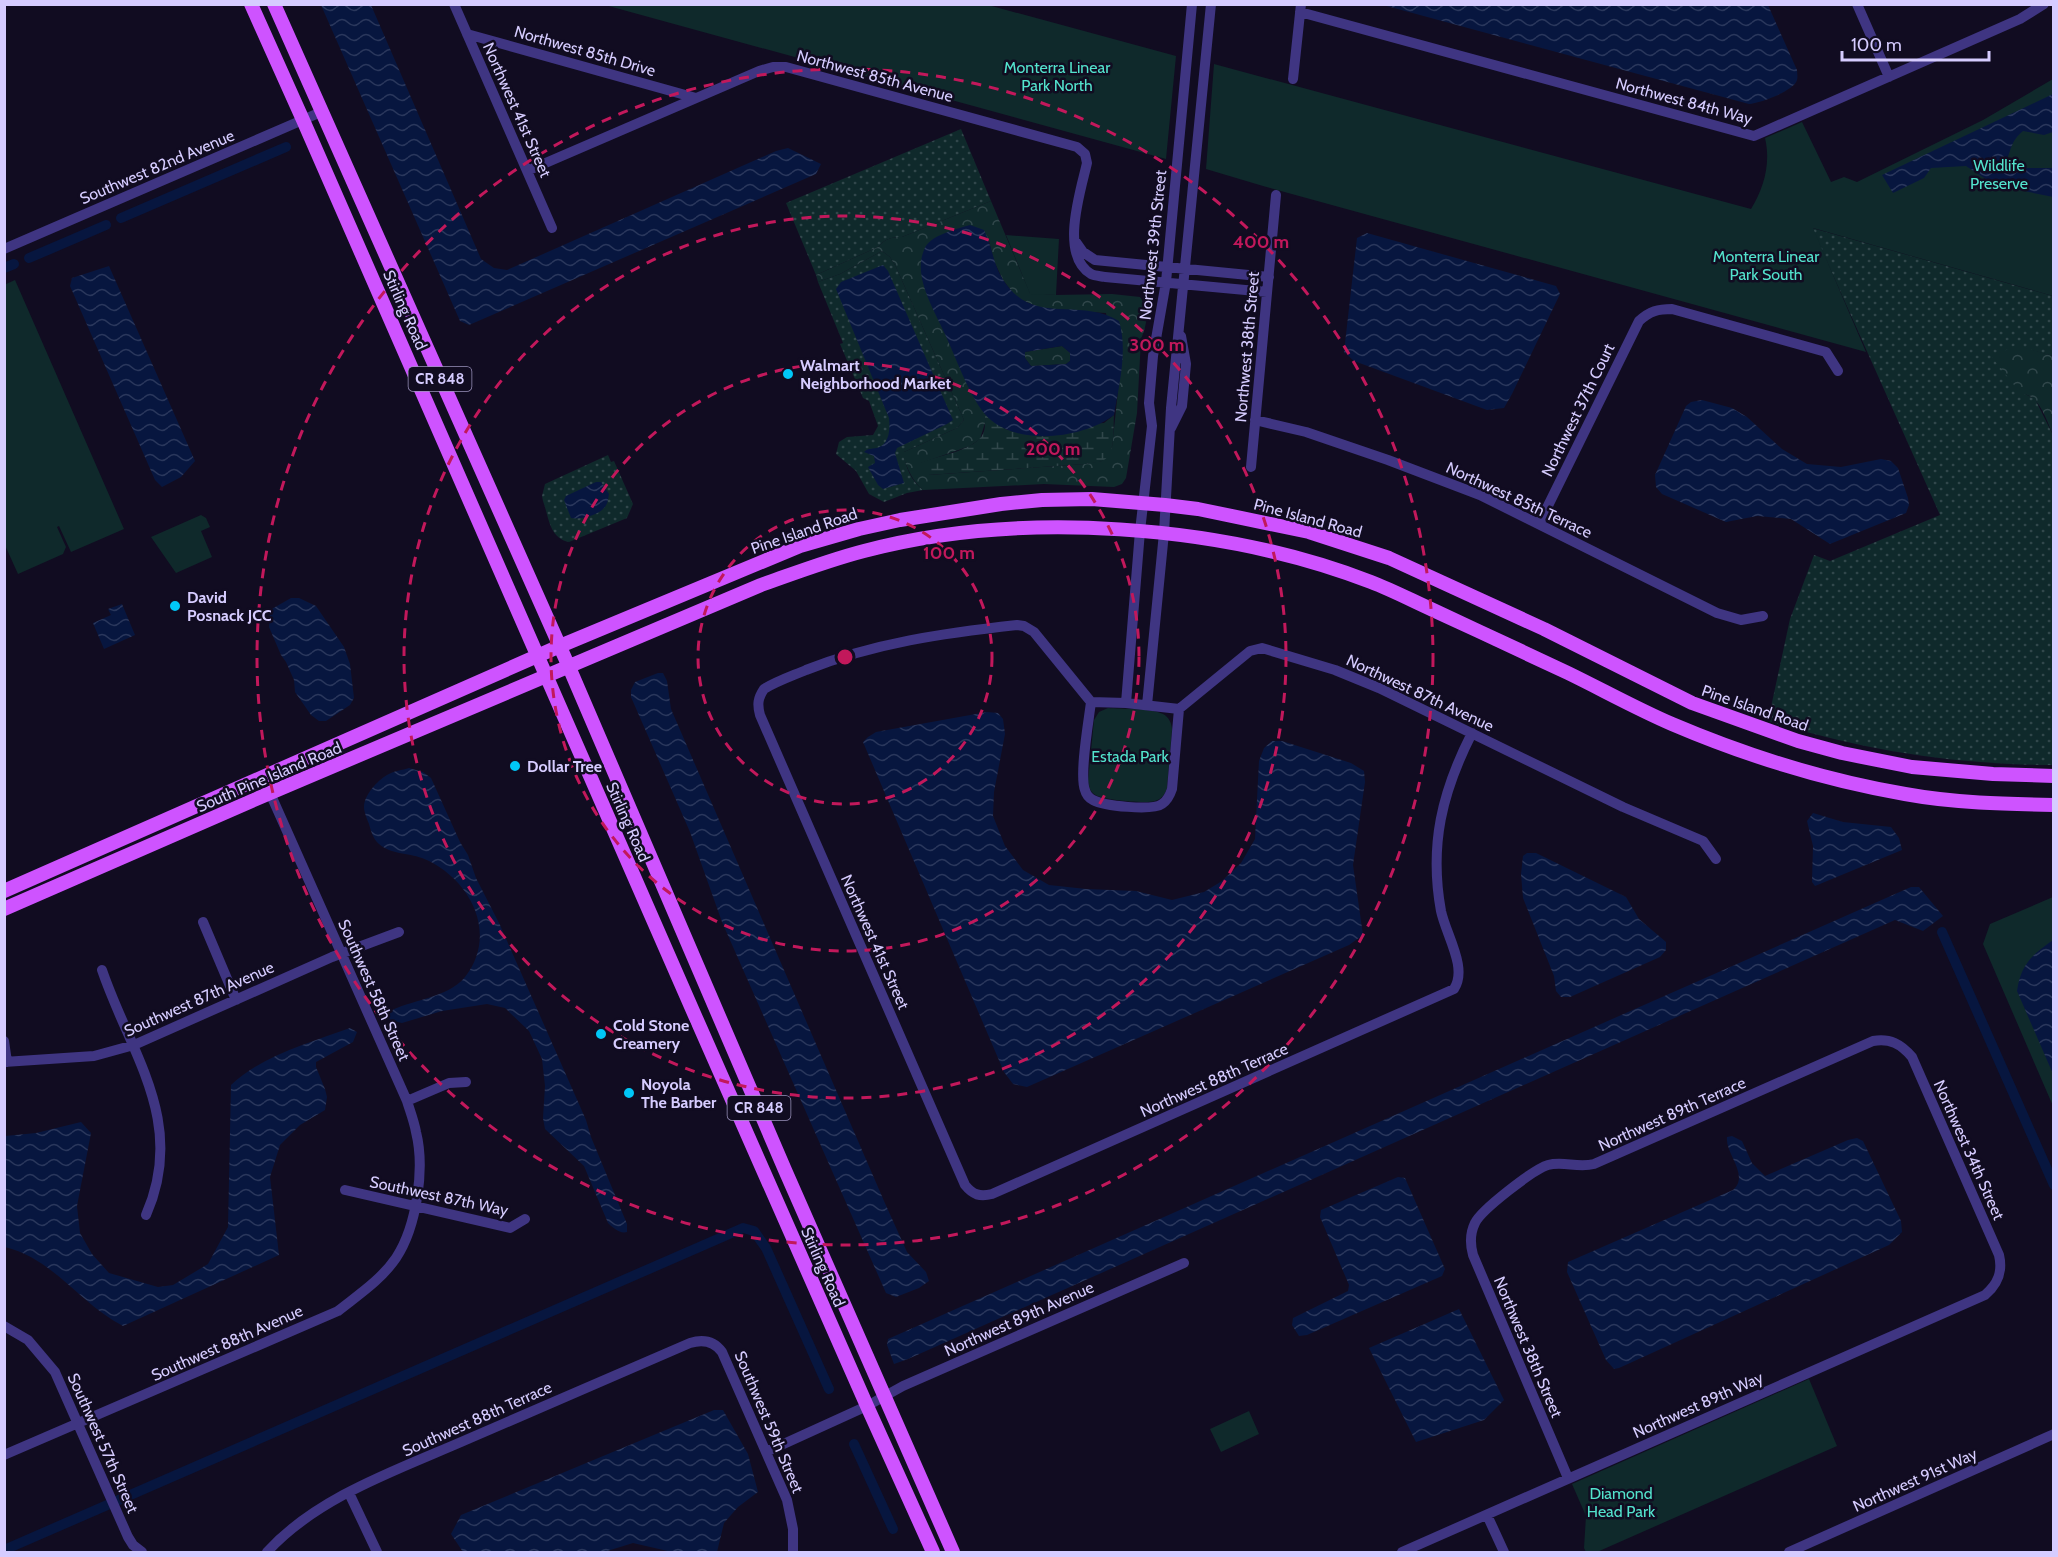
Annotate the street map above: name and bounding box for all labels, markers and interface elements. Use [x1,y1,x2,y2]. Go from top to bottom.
street label: Northwest 85th Drive [512,22,658,80]
scale bar [1842,24,1989,62]
text: 100 m [1851,34,1902,56]
street label: Northwest 41st Street [479,40,555,181]
street label: Northwest 85th Avenue [795,46,955,106]
park label: Monterra Linear Park North [1004,58,1111,95]
street label: Northwest 84th Way [1614,74,1754,128]
street label: Southwest 82nd Avenue [77,126,237,208]
park label: Wildlife Preserve [1970,156,2028,193]
street label: Northwest 39th Street [1136,168,1170,321]
text: 400 m [1233,231,1289,253]
park label: Monterra Linear Park South [1713,247,1820,284]
street label: Stirling Road [379,267,431,353]
street label: Northwest 38th Street [1231,270,1263,423]
text: 300 m [1130,334,1184,356]
street label: Northwest 37th Court [1538,340,1619,480]
place label: Walmart Neighborhood Market [800,356,951,393]
road number: CR 848 [408,367,472,391]
marker: Walmart Neighborhood Market [781,367,795,381]
text: 200 m [1026,438,1080,460]
street label: Northwest 85th Terrace [1443,458,1595,542]
street label: Pine Island Road [1252,494,1364,542]
street label: Pine Island Road [748,504,860,558]
text: 100 m [923,542,975,564]
place label: David Posnack JCC [187,588,272,625]
marker: David Posnack JCC [168,599,182,613]
centre of rings [835,647,855,667]
street label: Northwest 87th Avenue [1343,651,1497,735]
street label: Pine Island Road [1699,681,1811,735]
street label: South Pine Island Road [194,738,344,816]
park label: Estada Park [1091,747,1170,766]
place label: Dollar Tree [527,757,602,776]
marker: Dollar Tree [508,759,522,773]
street label: Stirling Road [602,779,654,865]
street label: Northwest 41st Street [837,872,913,1013]
street label: Southwest 58th Street [334,916,414,1064]
street label: Southwest 87th Avenue [121,957,277,1041]
place label: Cold Stone Creamery [613,1016,689,1053]
marker: Cold Stone Creamery [594,1027,608,1041]
street label: Northwest 88th Terrace [1137,1039,1291,1121]
street label: Northwest 89th Terrace [1595,1073,1749,1155]
place label: Noyola The Barber [641,1075,717,1112]
street label: Northwest 34th Street [1930,1077,2009,1223]
marker: Noyola The Barber [622,1086,636,1100]
road number: CR 848 [728,1096,790,1120]
street label: Southwest 87th Way [368,1172,510,1220]
street label: Stirling Road [797,1224,849,1310]
street label: Northwest 38th Street [1490,1274,1567,1421]
street label: Northwest 89th Avenue [941,1278,1097,1360]
street label: Southwest 88th Avenue [148,1301,306,1385]
street label: Southwest 59th Street [730,1348,808,1496]
street label: Northwest 89th Way [1630,1368,1766,1442]
street label: Southwest 57th Street [64,1370,143,1517]
street label: Southwest 88th Terrace [399,1378,555,1460]
street label: Northwest 91st Way [1850,1444,1980,1516]
park label: Diamond Head Park [1587,1484,1656,1521]

